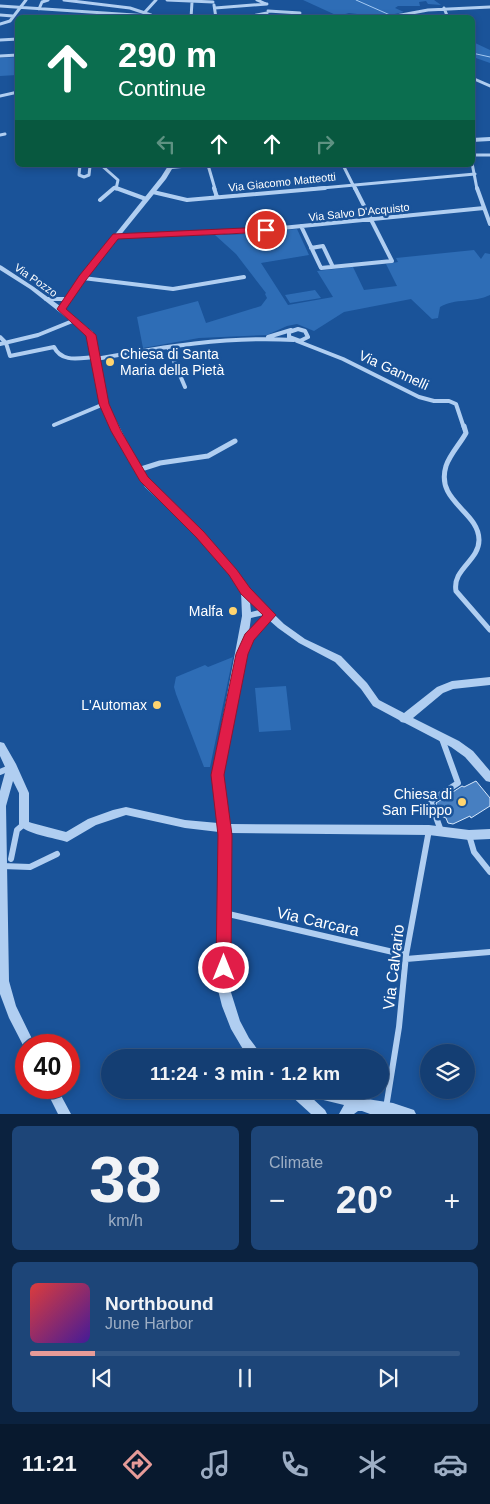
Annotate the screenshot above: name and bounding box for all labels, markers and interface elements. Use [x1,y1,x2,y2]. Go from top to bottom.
icon: ahead [35,35,100,100]
text: 290 m [118,35,217,74]
text: Continue [118,76,206,101]
icon: left [152,130,180,158]
icon: ahead [205,130,233,158]
icon: ahead [258,130,286,158]
icon: right [311,130,339,158]
street label: Via Giacomo Matteotti [228,170,336,194]
street label: Via Salvo D'Acquisto [308,201,410,223]
pin [245,209,287,251]
icon: arrive [252,216,280,244]
street label: Via Pozzo [12,261,60,299]
place label: Chiesa di Santa Maria della Pietà [120,346,224,378]
street label: Via Gannelli [357,347,431,393]
marker: Chiesa di Santa Maria della Pietà [104,356,116,368]
place label: Malfa [189,603,223,619]
marker: Malfa [227,605,239,617]
place label: L'Automax [81,697,147,713]
marker: L'Automax [151,699,163,711]
place label: Chiesa di San Filippo [382,786,452,818]
marker: Chiesa di San Filippo [456,796,468,808]
street label: Via Carcara [275,904,361,939]
street label: Via Calvario [380,923,407,1011]
position arrow [197,941,249,993]
speed limit sign: 40 [15,1034,80,1099]
map controls [420,1044,475,1099]
button: layers [420,1044,475,1099]
text: 11:24 · 3 min · 1.2 km [150,1063,340,1084]
text: 38 [89,1143,162,1216]
text: Climate [269,1154,323,1171]
text: 20° [336,1179,393,1221]
text: − [269,1185,285,1216]
text: + [444,1185,460,1216]
text: km/h [108,1212,143,1229]
text: Northbound [105,1293,214,1314]
text: June Harbor [105,1315,193,1332]
icon: previous [88,1364,116,1392]
icon: pause [231,1364,259,1392]
icon: next [374,1364,402,1392]
icon: directions [120,1447,155,1482]
icon: music [198,1447,233,1482]
icon: phone [277,1447,312,1482]
icon: climate [355,1447,390,1482]
icon: car [433,1447,468,1482]
text: 11:21 [22,1451,77,1476]

